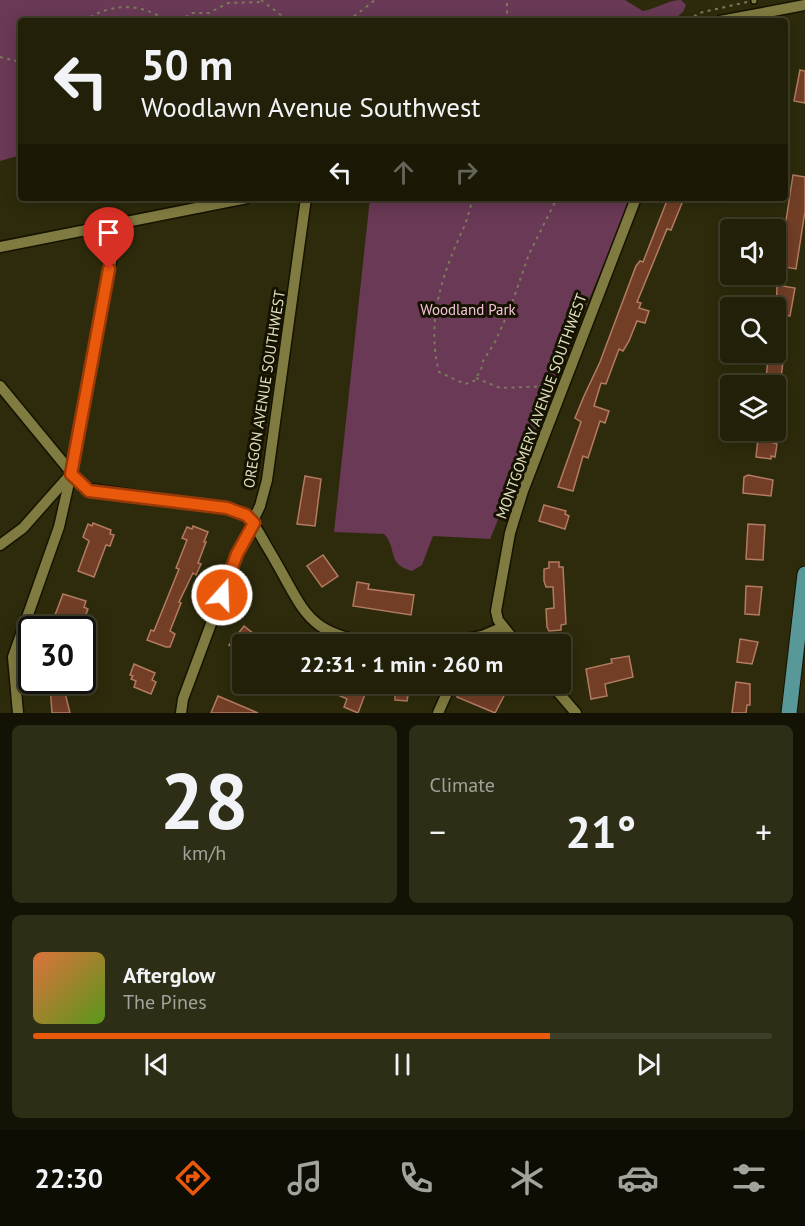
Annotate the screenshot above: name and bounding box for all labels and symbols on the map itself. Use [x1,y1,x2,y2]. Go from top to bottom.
pin [83,207,134,269]
street label: OREGON AVENUE SOUTHWEST [239,288,289,489]
street label: MONTGOMERY AVENUE SOUTHWEST [491,290,591,521]
park label: Woodland Park [420,300,517,319]
position arrow [190,563,254,627]
speed limit sign: 30 [18,616,96,694]

